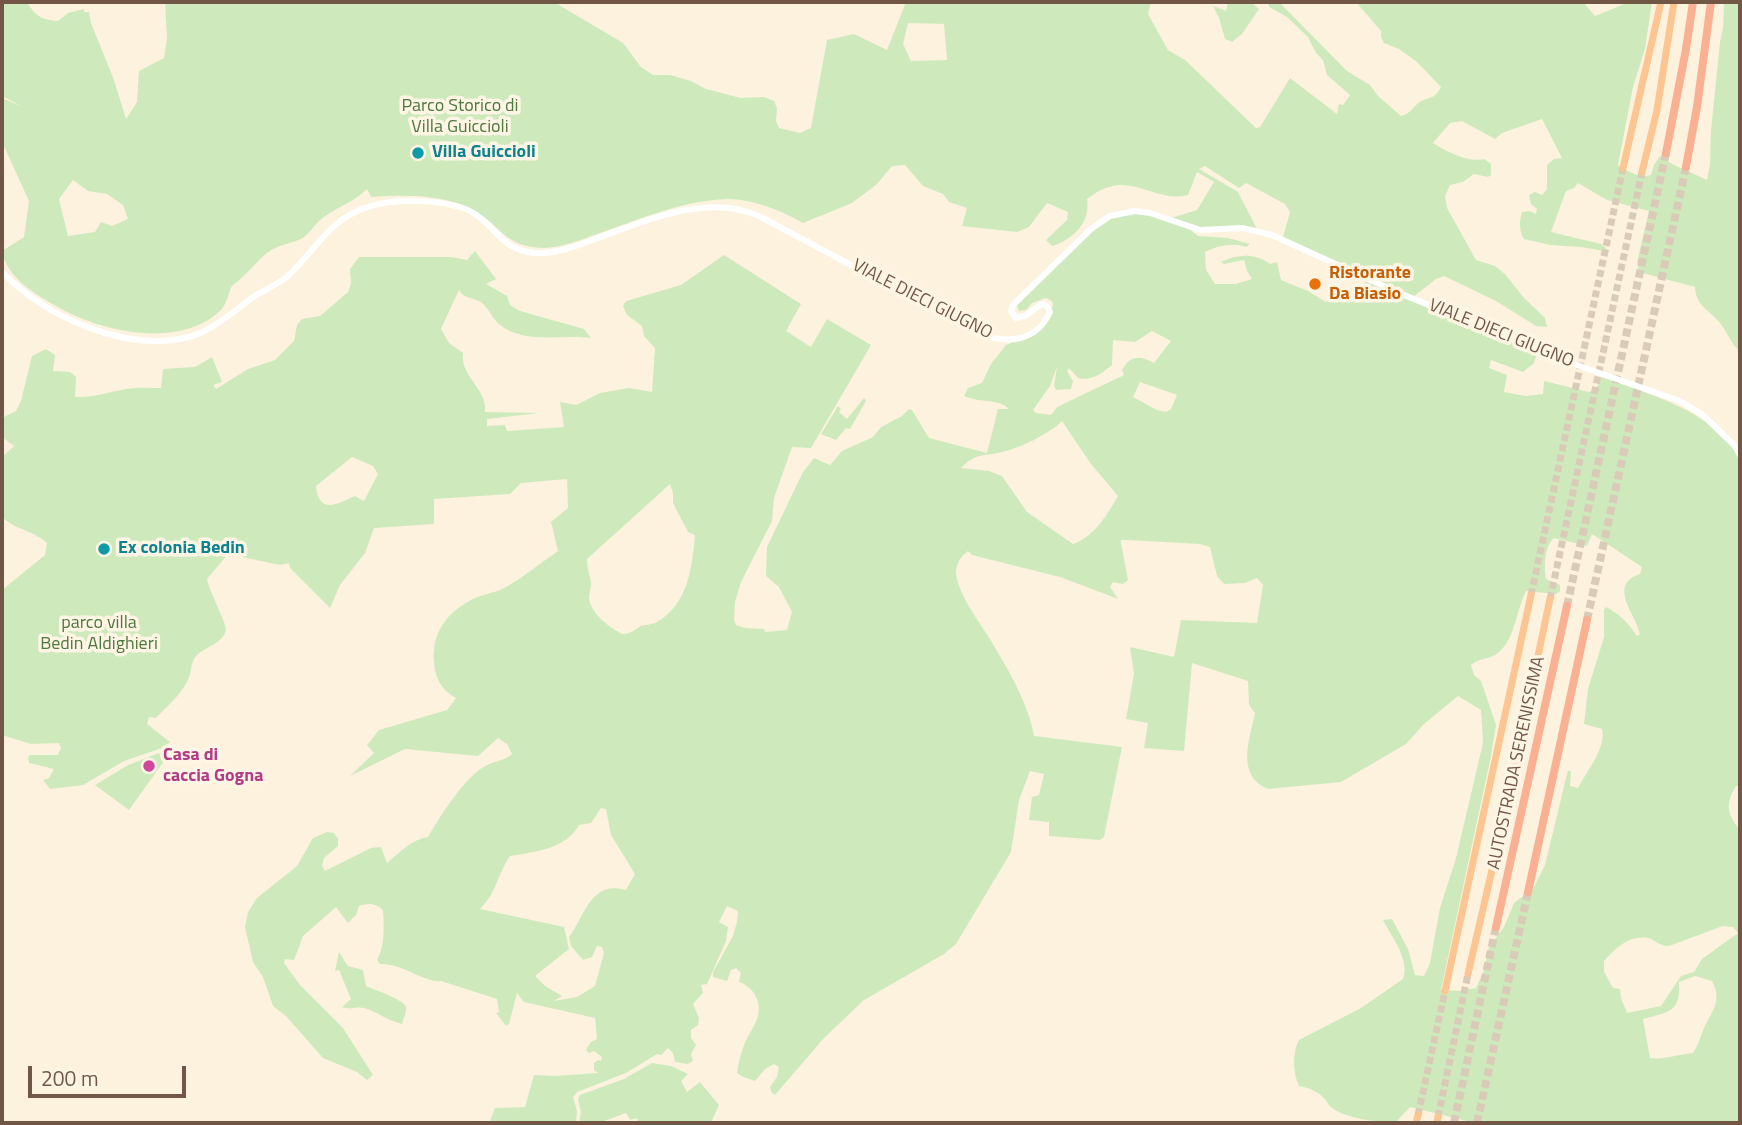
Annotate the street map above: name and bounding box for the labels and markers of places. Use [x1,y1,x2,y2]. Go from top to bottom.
place label: Villa Guiccioli [432,142,536,164]
marker: Villa Guiccioli [410,145,426,161]
place label: Ristorante Da Biasio [1329,263,1411,306]
marker: Ristorante Da Biasio [1307,276,1323,292]
place label: Ex colonia Bedin [118,538,245,560]
marker: Ex colonia Bedin [96,541,112,557]
place label: Casa di caccia Gogna [163,745,263,788]
marker: Casa di caccia Gogna [141,758,157,774]

